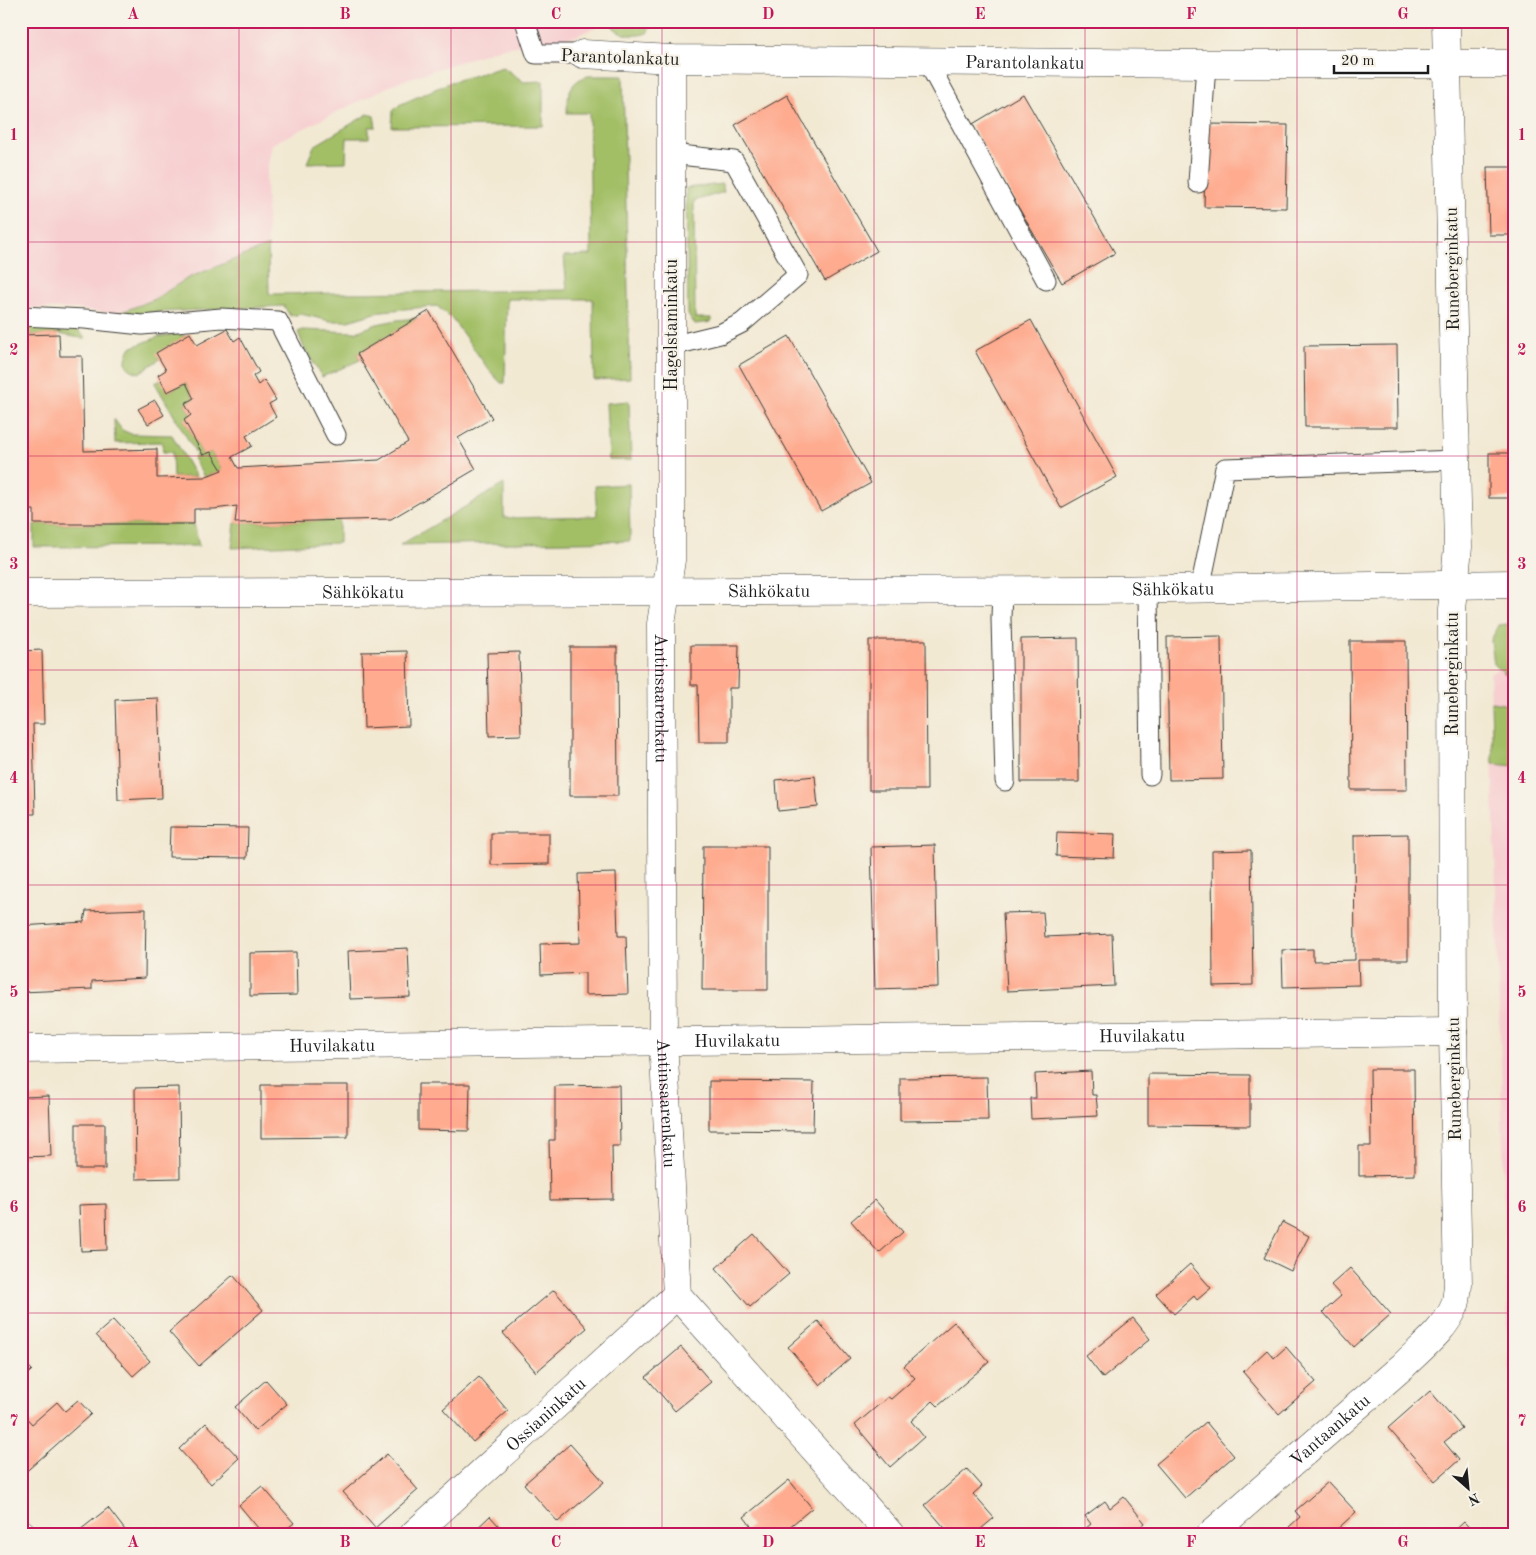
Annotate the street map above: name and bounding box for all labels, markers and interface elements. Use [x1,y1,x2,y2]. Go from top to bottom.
text: A [127,7,139,23]
text: B [339,7,351,23]
text: C [551,7,561,23]
text: D [762,7,774,23]
text: E [974,7,986,23]
text: F [1186,7,1197,23]
text: G [1397,7,1409,23]
scale bar [1334,42,1427,74]
street label: Parantolankatu [560,47,680,69]
street label: Parantolankatu [965,54,1085,73]
text: 20 m [1341,54,1375,69]
text: 1 [9,128,19,144]
text: 1 [1517,128,1527,144]
street label: Runeberginkatu [1443,207,1463,331]
street label: Hagelstaminkatu [663,259,681,391]
text: 2 [9,343,19,359]
text: 2 [1517,343,1527,359]
text: 3 [9,557,19,573]
text: 3 [1517,557,1527,573]
street label: Sähkökatu [1132,580,1215,599]
street label: Sähkökatu [728,583,811,601]
street label: Sähkökatu [322,584,405,602]
street label: Runeberginkatu [1444,612,1462,736]
street label: Antinsaarenkatu [651,633,670,763]
text: 4 [9,771,19,787]
text: 4 [1517,771,1527,787]
text: 5 [9,985,19,1001]
text: 5 [1517,985,1527,1001]
street label: Runeberginkatu [1445,1017,1465,1141]
street label: Huvilakatu [1099,1027,1186,1046]
street label: Huvilakatu [694,1032,781,1051]
street label: Huvilakatu [289,1037,376,1056]
street label: Antinsaarenkatu [653,1038,678,1169]
text: 6 [9,1200,19,1216]
text: 6 [1517,1200,1527,1216]
street label: Ossianinkatu [503,1374,590,1456]
street label: Vantaankatu [1287,1391,1374,1470]
text: 7 [9,1414,19,1430]
text: 7 [1517,1414,1527,1430]
north arrow [1444,1462,1494,1512]
text: N [1465,1490,1481,1507]
text: A [127,1535,139,1551]
text: B [339,1535,351,1551]
text: C [551,1535,561,1551]
text: D [762,1535,774,1551]
text: E [974,1535,986,1551]
text: F [1186,1535,1197,1551]
text: G [1397,1535,1409,1551]

